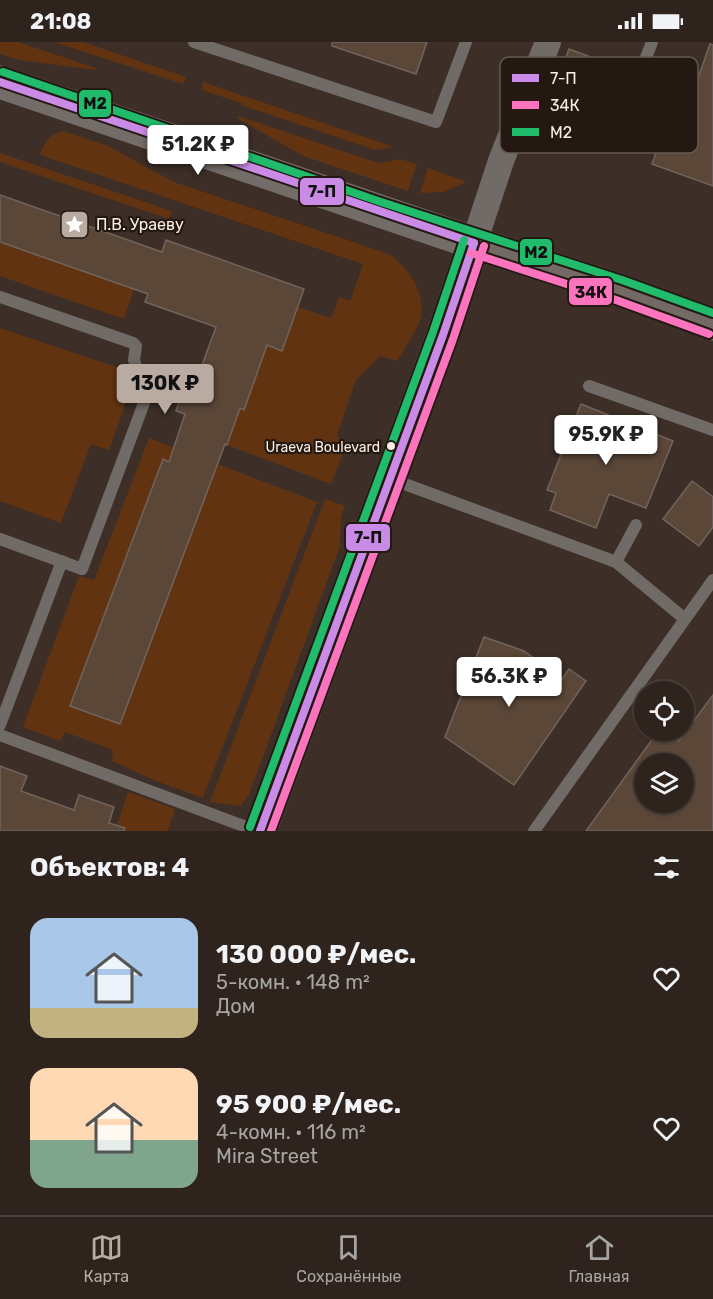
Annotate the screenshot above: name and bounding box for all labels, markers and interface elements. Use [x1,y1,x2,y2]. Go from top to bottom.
text: 21:08 [30,8,92,35]
legend [500,57,698,153]
text: 7-П [550,69,577,88]
line badge: М2 [78,89,112,118]
text: М2 [83,94,107,113]
text: 34К [550,96,580,115]
text: М2 [550,123,572,142]
pin: 51.2K ₽ [143,125,253,176]
text: 51.2K ₽ [161,132,235,156]
line badge: 7-П [299,177,345,206]
text: 7-П [308,182,336,201]
place icon: П.В. Ураеву [59,208,91,240]
place label: П.В. Ураеву [96,215,184,234]
line badge: М2 [519,238,553,266]
text: М2 [524,243,548,262]
line badge: 34К [568,277,613,306]
text: 34К [575,283,607,302]
pin: 130K ₽ [116,364,214,415]
text: 130K ₽ [131,371,199,395]
pin: 95.9K ₽ [551,415,661,466]
text: 95.9K ₽ [568,422,644,446]
place label: Uraeva Boulevard [266,439,380,456]
marker: Uraeva Boulevard [385,440,397,452]
line badge: 7-П [345,523,391,552]
text: 7-П [354,528,382,547]
pin: 56.3K ₽ [454,657,564,708]
text: 56.3K ₽ [471,664,547,688]
map controls [634,681,694,813]
button: locate [634,681,694,741]
button: layers [634,753,694,813]
icon: filters [650,851,683,884]
text: Объектов: 4 [30,852,189,883]
text: 130 000 ₽/мес. [216,939,416,970]
icon: home [78,942,150,1014]
icon: heart [650,962,683,995]
text: 5-комн. · 148 m² [216,970,370,994]
text: Дом [216,994,255,1018]
text: 95 900 ₽/мес. [216,1089,401,1120]
icon: home [78,1092,150,1164]
icon: heart [650,1112,683,1145]
text: 4-комн. · 116 m² [216,1120,366,1144]
text: Mira Street [216,1144,318,1168]
tab: Карта [84,1231,129,1286]
tab: Сохранённые [296,1231,402,1286]
tab: Главная [569,1231,629,1286]

